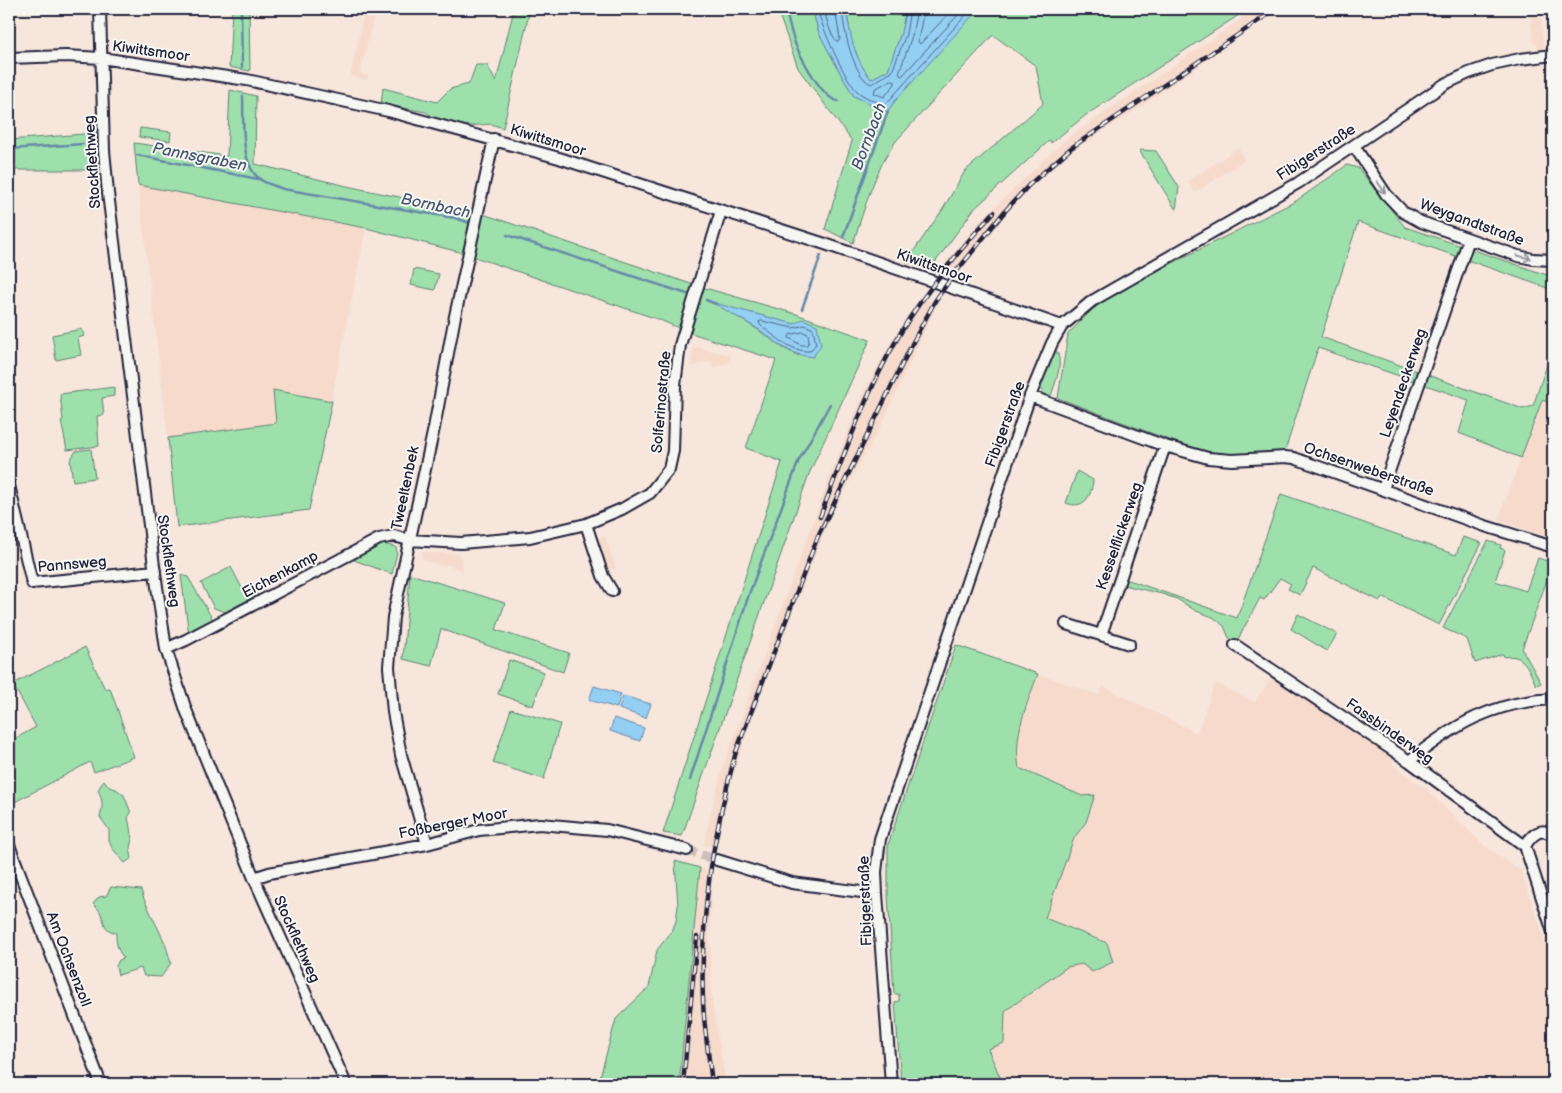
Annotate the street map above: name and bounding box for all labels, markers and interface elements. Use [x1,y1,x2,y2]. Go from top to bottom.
street label: Kiwittsmoor [111,37,192,66]
water label: Bornbach [848,100,891,173]
street label: Stockflethweg [80,115,105,209]
street label: Kiwittsmoor [508,120,589,161]
street label: Fibigerstraße [1273,120,1359,185]
water label: Pannsgraben [151,139,249,176]
one-way arrow [1376,180,1386,194]
water label: Bornbach [399,190,472,223]
street label: Weygandtstraße [1417,195,1527,250]
street label: Kiwittsmoor [894,245,974,288]
one-way arrow [1515,253,1531,262]
street label: Leyendeckerweg [1376,326,1431,440]
street label: Solferinostraße [648,350,675,454]
street label: Fibigerstraße [981,378,1030,470]
street label: Ochsenweberstraße [1301,438,1437,501]
street label: Tweeltenbek [387,444,424,532]
street label: Kesselflickerweg [1092,480,1147,593]
street label: Stockflethweg [153,514,184,609]
street label: Eichenkamp [239,546,322,602]
street label: Pannsweg [37,552,107,577]
street label: Fassbinderweg [1342,694,1437,769]
street label: Foßberger Moor [397,804,510,843]
street label: Fibigerstraße [854,855,877,946]
street label: Stockflethweg [269,893,324,986]
street label: Am Ochsenzoll [42,909,95,1009]

